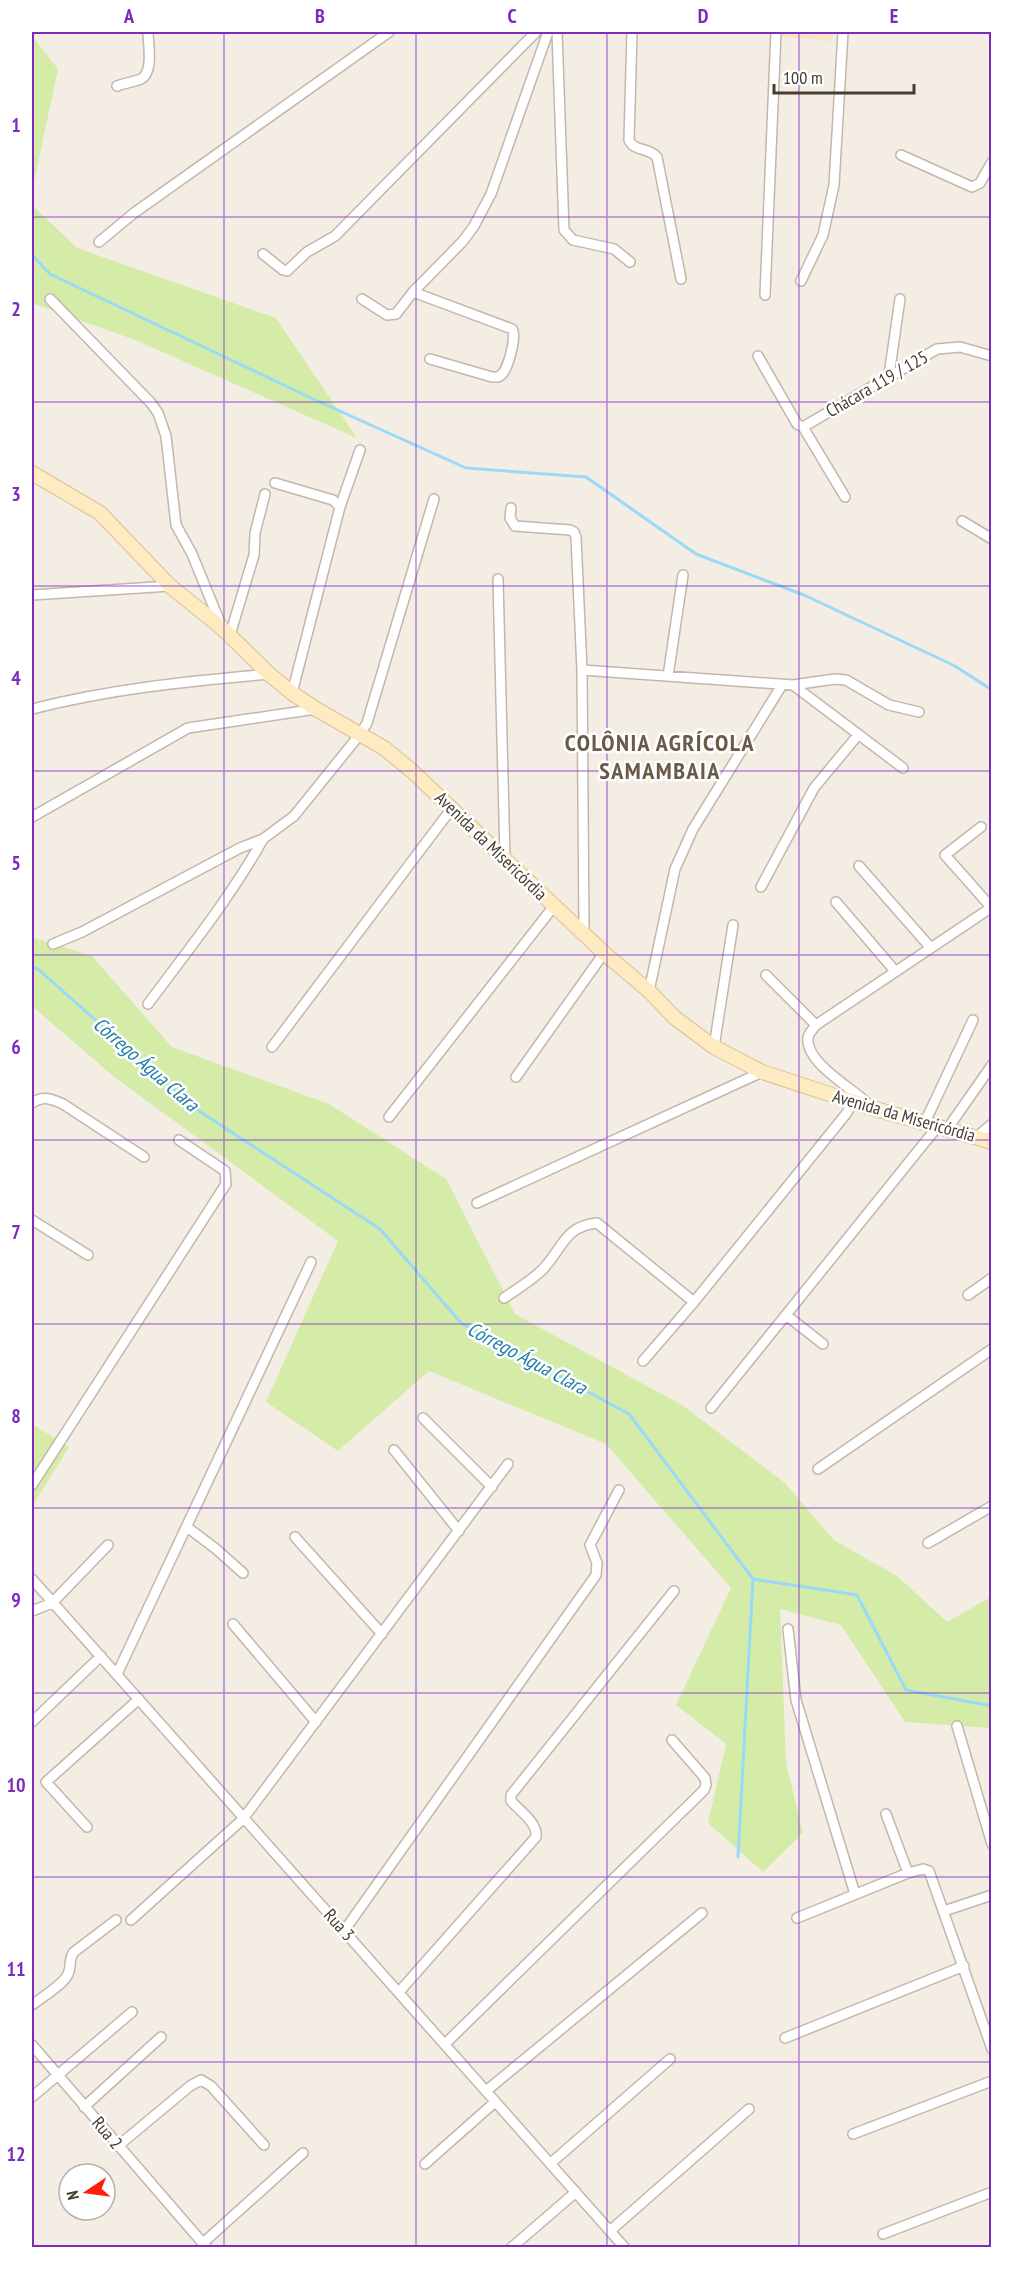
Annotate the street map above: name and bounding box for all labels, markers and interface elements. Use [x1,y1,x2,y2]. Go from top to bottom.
text: A [123,3,135,29]
text: B [315,3,325,29]
text: C [507,3,517,29]
text: D [698,3,709,29]
text: E [890,3,898,29]
scale bar [774,57,914,95]
text: 100 m [783,66,823,89]
text: 1 [11,112,21,138]
text: 2 [11,296,21,322]
street label: Chácara 119 / 125 [821,345,932,422]
text: 3 [11,481,21,507]
text: 4 [11,665,21,691]
district label: COLÔNIA AGRÍCOLA SAMAMBAIA [565,727,755,786]
street label: Avenida da Misericórdia [430,786,552,905]
text: 5 [11,850,21,876]
water label: Córrego Água Clara [88,1011,205,1118]
text: 6 [11,1034,21,1060]
street label: Avenida da Misericórdia [830,1084,978,1147]
text: 7 [11,1219,21,1245]
water label: Córrego Água Clara [463,1316,592,1401]
text: 8 [11,1403,21,1429]
text: 9 [11,1587,21,1613]
text: 10 [6,1772,26,1798]
street label: Rua 3 [319,1904,360,1946]
text: 11 [6,1956,26,1982]
street label: Rua 2 [87,2112,128,2154]
text: 12 [6,2141,26,2167]
north arrow [57,2162,117,2222]
text: N [62,2189,83,2202]

